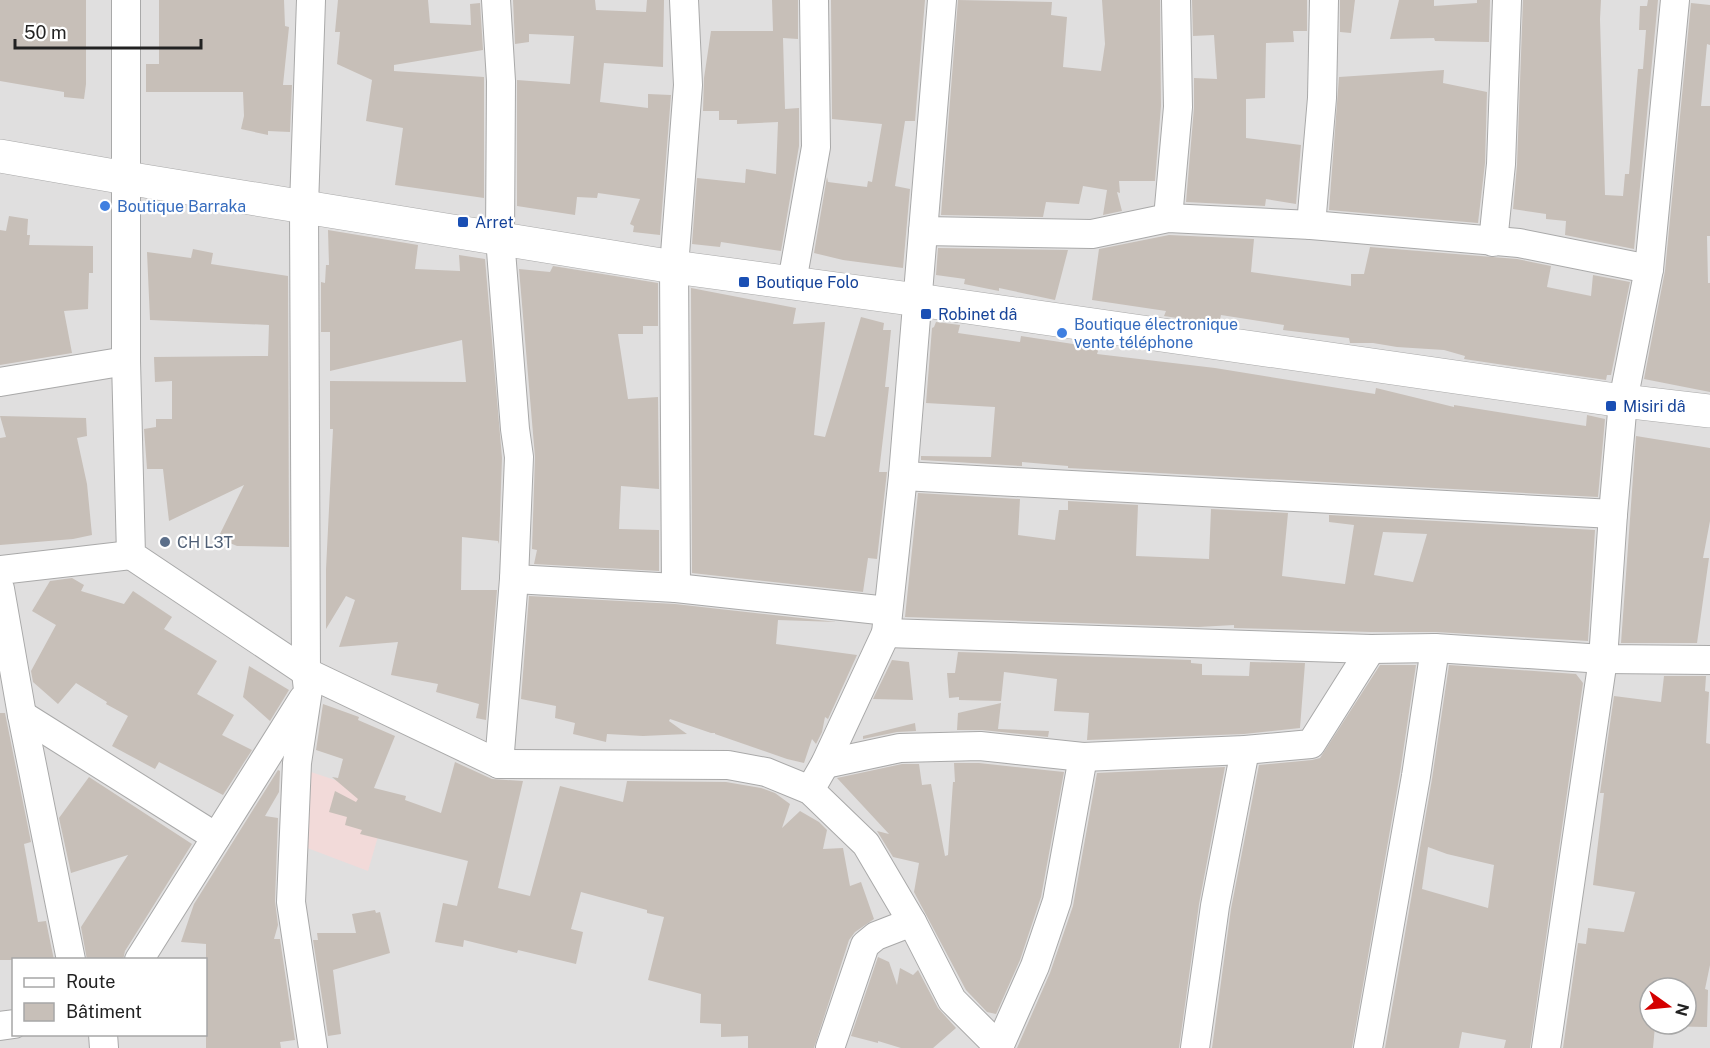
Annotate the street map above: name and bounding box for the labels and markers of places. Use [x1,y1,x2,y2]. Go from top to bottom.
place label: Boutique Barraka [117,197,246,216]
marker: Boutique Barraka [98,199,112,213]
place label: Arret [475,213,514,232]
marker: Arret [456,215,470,229]
place label: Boutique Folo [756,273,859,292]
marker: Boutique Folo [737,275,751,289]
place label: Robinet dâ [938,305,1017,324]
marker: Robinet dâ [919,307,933,321]
place label: Boutique électronique vente téléphone [1074,315,1238,352]
marker: Boutique électronique vente téléphone [1055,326,1069,340]
place label: Misiri dâ [1623,397,1686,416]
marker: Misiri dâ [1604,399,1618,413]
place label: CH L3T [177,533,233,552]
marker: CH L3T [158,535,172,549]

